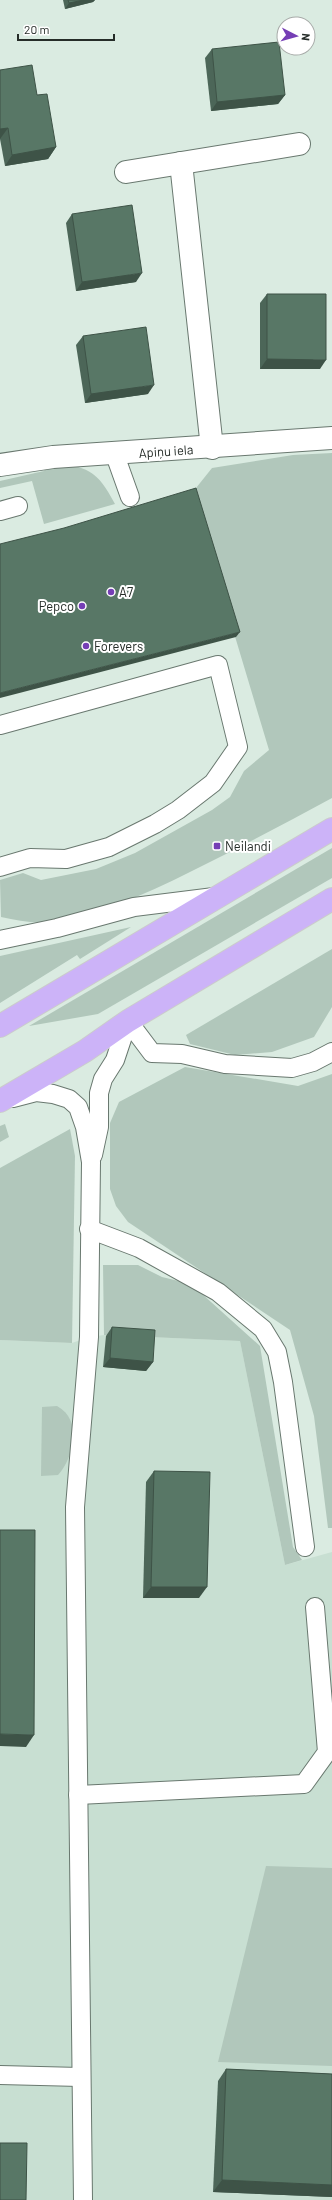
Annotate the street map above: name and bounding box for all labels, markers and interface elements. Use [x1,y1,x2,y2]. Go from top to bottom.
scale bar [18,16,114,42]
north arrow [276,16,316,56]
text: 20 m [24,22,50,36]
text: N [300,33,313,41]
street label: Apiņu iela [138,441,194,461]
place label: A7 [119,584,133,600]
marker: A7 [106,587,116,597]
place label: Pepco [39,598,74,614]
marker: Pepco [77,601,87,611]
place label: Forevers [94,638,143,654]
marker: Forevers [81,641,91,651]
place label: Neilandi [225,838,271,854]
marker: Neilandi [212,841,222,851]

